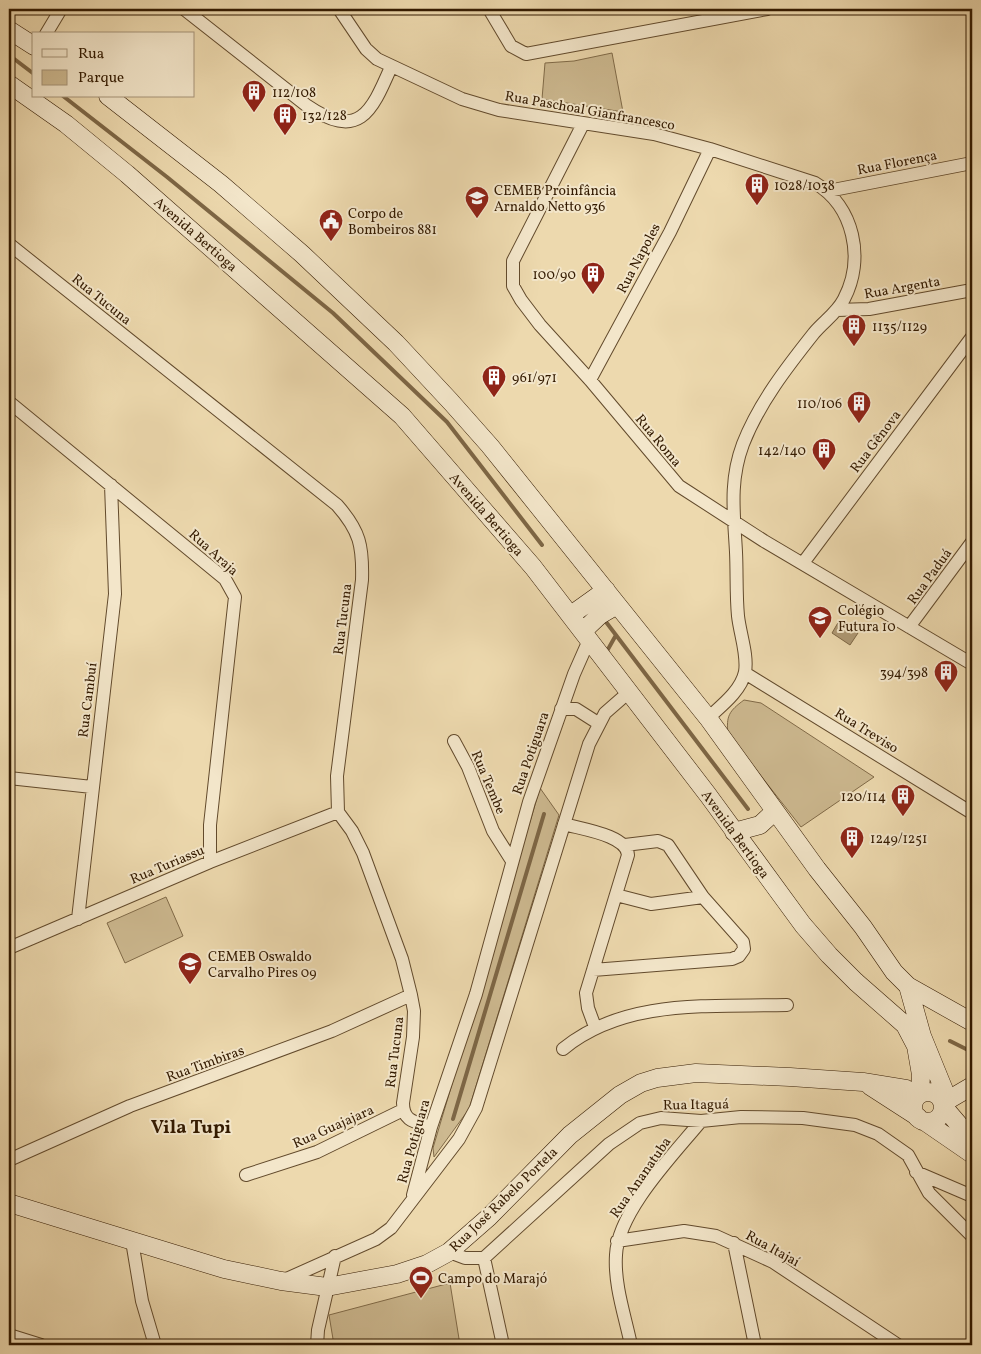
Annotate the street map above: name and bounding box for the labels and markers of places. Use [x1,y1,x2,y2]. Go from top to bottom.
building icon: 112/108 [241,79,267,113]
place label: 112/108 [272,84,316,103]
building icon: 132/128 [272,102,298,136]
place label: 132/128 [302,107,347,126]
building icon: 1028/1038 [744,172,770,206]
place label: 1028/1038 [774,177,835,196]
place label: CEMEB Proinfância Arnaldo Netto 936 [494,182,616,217]
school or university icon: CEMEB Proinfância Arnaldo Netto 936 [464,185,490,219]
place label: Corpo de Bombeiros 881 [348,205,437,240]
public building icon: Corpo de Bombeiros 881 [318,208,344,242]
building icon: 100/90 [580,261,606,295]
place label: 100/90 [532,266,576,285]
building icon: 1135/1129 [841,313,867,347]
place label: 1135/1129 [872,318,927,337]
building icon: 961/971 [481,364,507,398]
place label: 961/971 [512,369,557,388]
building icon: 110/106 [846,390,872,424]
place label: 110/106 [797,395,842,414]
building icon: 142/140 [811,437,837,471]
place label: 142/140 [758,442,806,461]
place label: Colégio Futura 10 [838,602,896,637]
school or university icon: Colégio Futura 10 [807,605,833,639]
building icon: 394/398 [933,659,959,693]
place label: 394/398 [880,664,928,683]
building icon: 120/114 [890,783,916,817]
place label: 120/114 [841,788,886,807]
building icon: 1249/1251 [839,825,865,859]
place label: 1249/1251 [870,830,928,849]
place label: CEMEB Oswaldo Carvalho Pires 09 [208,948,317,983]
school or university icon: CEMEB Oswaldo Carvalho Pires 09 [177,951,203,985]
sports icon: Campo do Marajó [408,1265,434,1299]
place label: Campo do Marajó [438,1270,547,1289]

